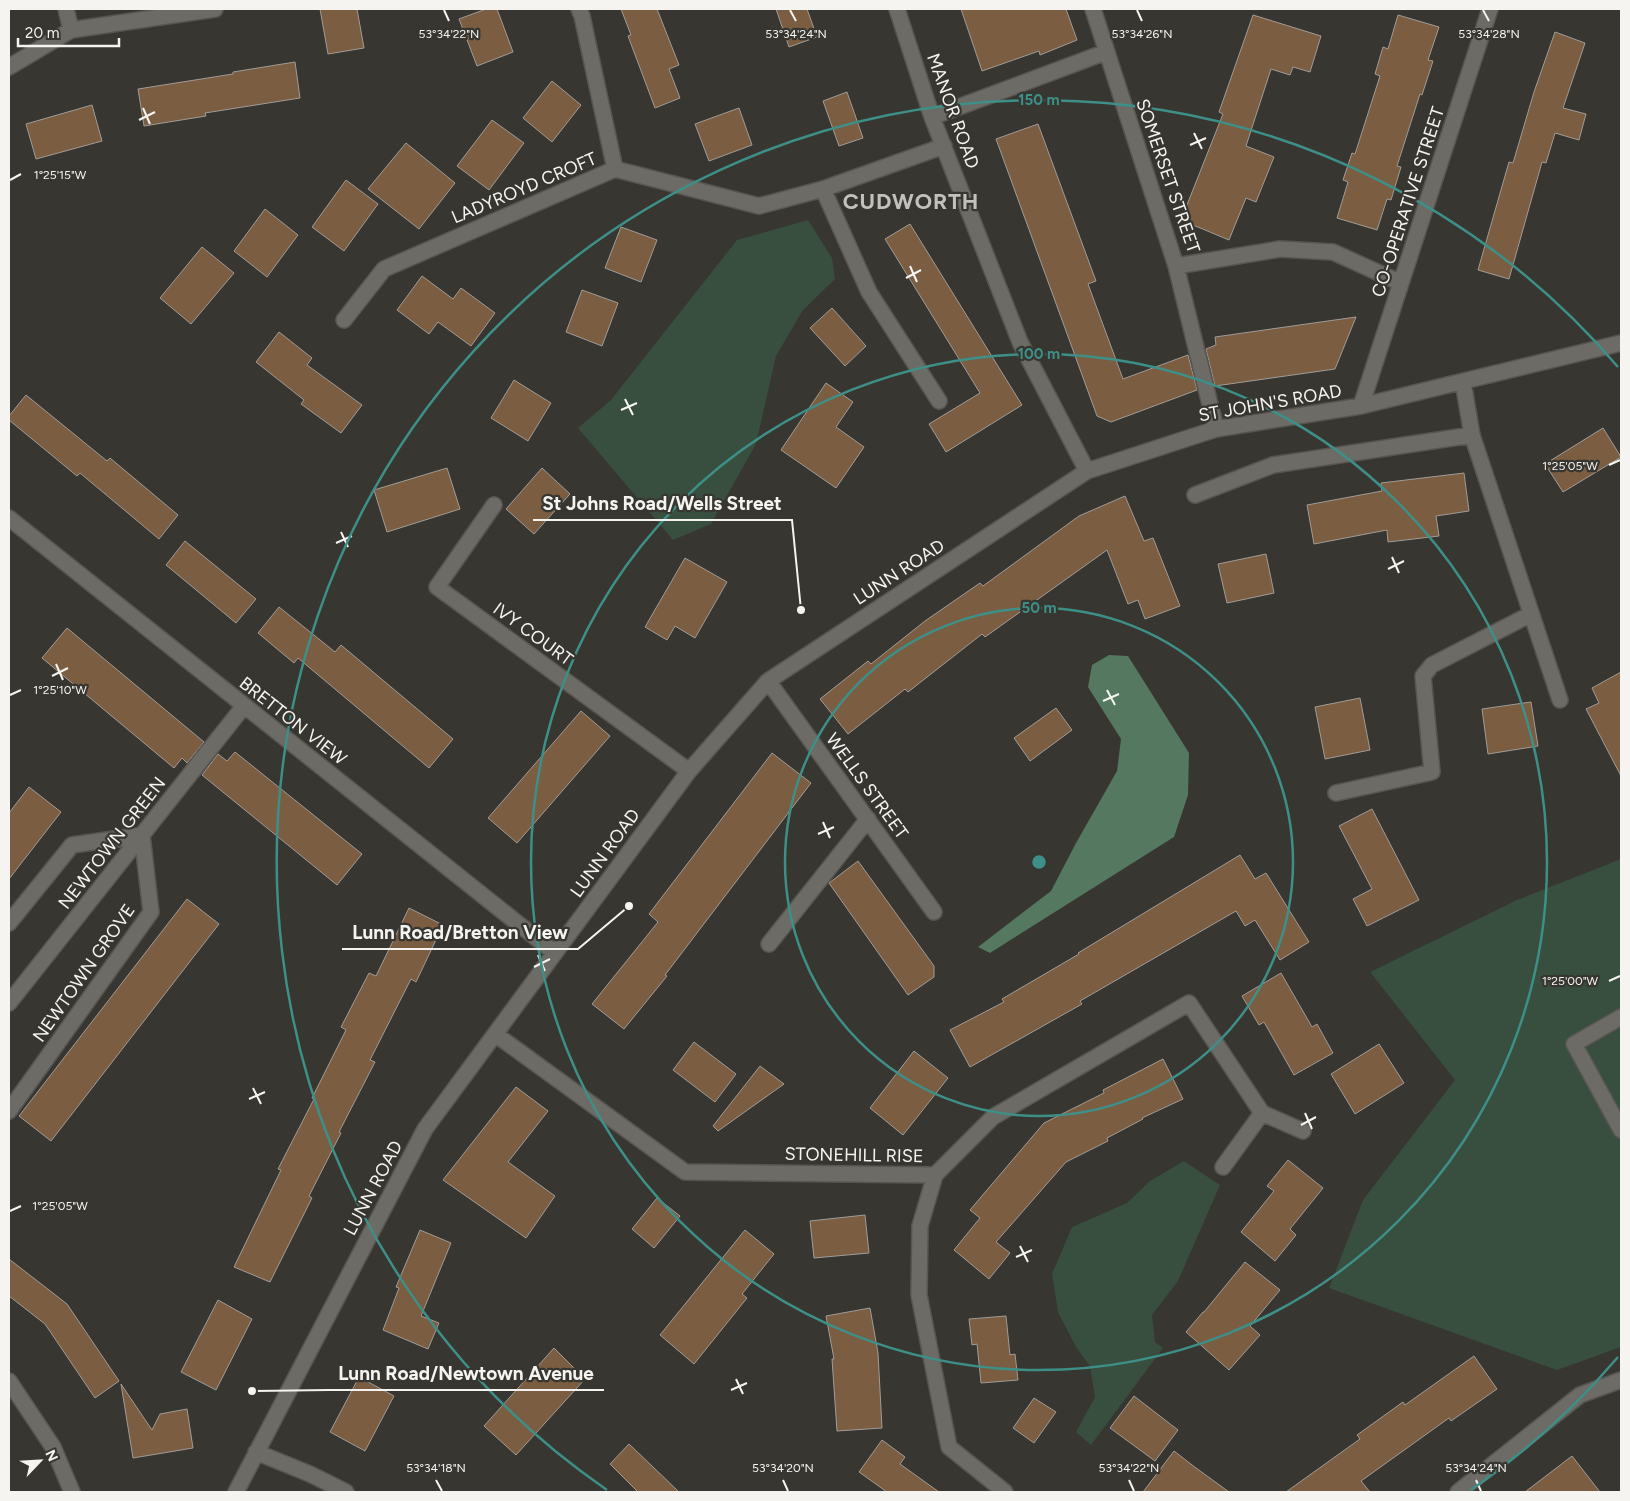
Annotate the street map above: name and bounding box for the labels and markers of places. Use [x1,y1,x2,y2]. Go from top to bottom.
callout: St Johns Road/Wells Street [533,486,792,520]
centre of rings [1030,853,1048,871]
callout: Lunn Road/Bretton View [342,915,578,949]
callout: Lunn Road/Newtown Avenue [329,1356,604,1390]

